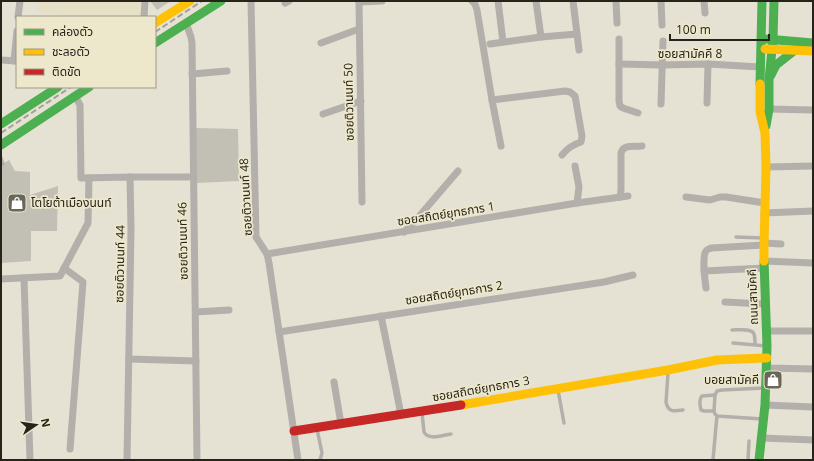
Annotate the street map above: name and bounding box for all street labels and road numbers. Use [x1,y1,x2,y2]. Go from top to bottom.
street label: ซอยสามัคคี 8 [658,45,722,62]
street label: ซอยติวานนท์ 50 [339,63,358,141]
street label: ซอยติวานนท์ 48 [235,158,256,236]
street label: ซอยสถิตย์ยุทธการ 1 [396,197,496,230]
street label: ซอยติวานนท์ 46 [173,202,192,280]
street label: ซอยติวานนท์ 44 [110,225,129,303]
street label: ถนนสามัคคี [743,269,762,325]
street label: ซอยสถิตย์ยุทธการ 2 [404,276,504,309]
street label: ซอยสถิตย์ยุทธการ 3 [431,372,531,405]

